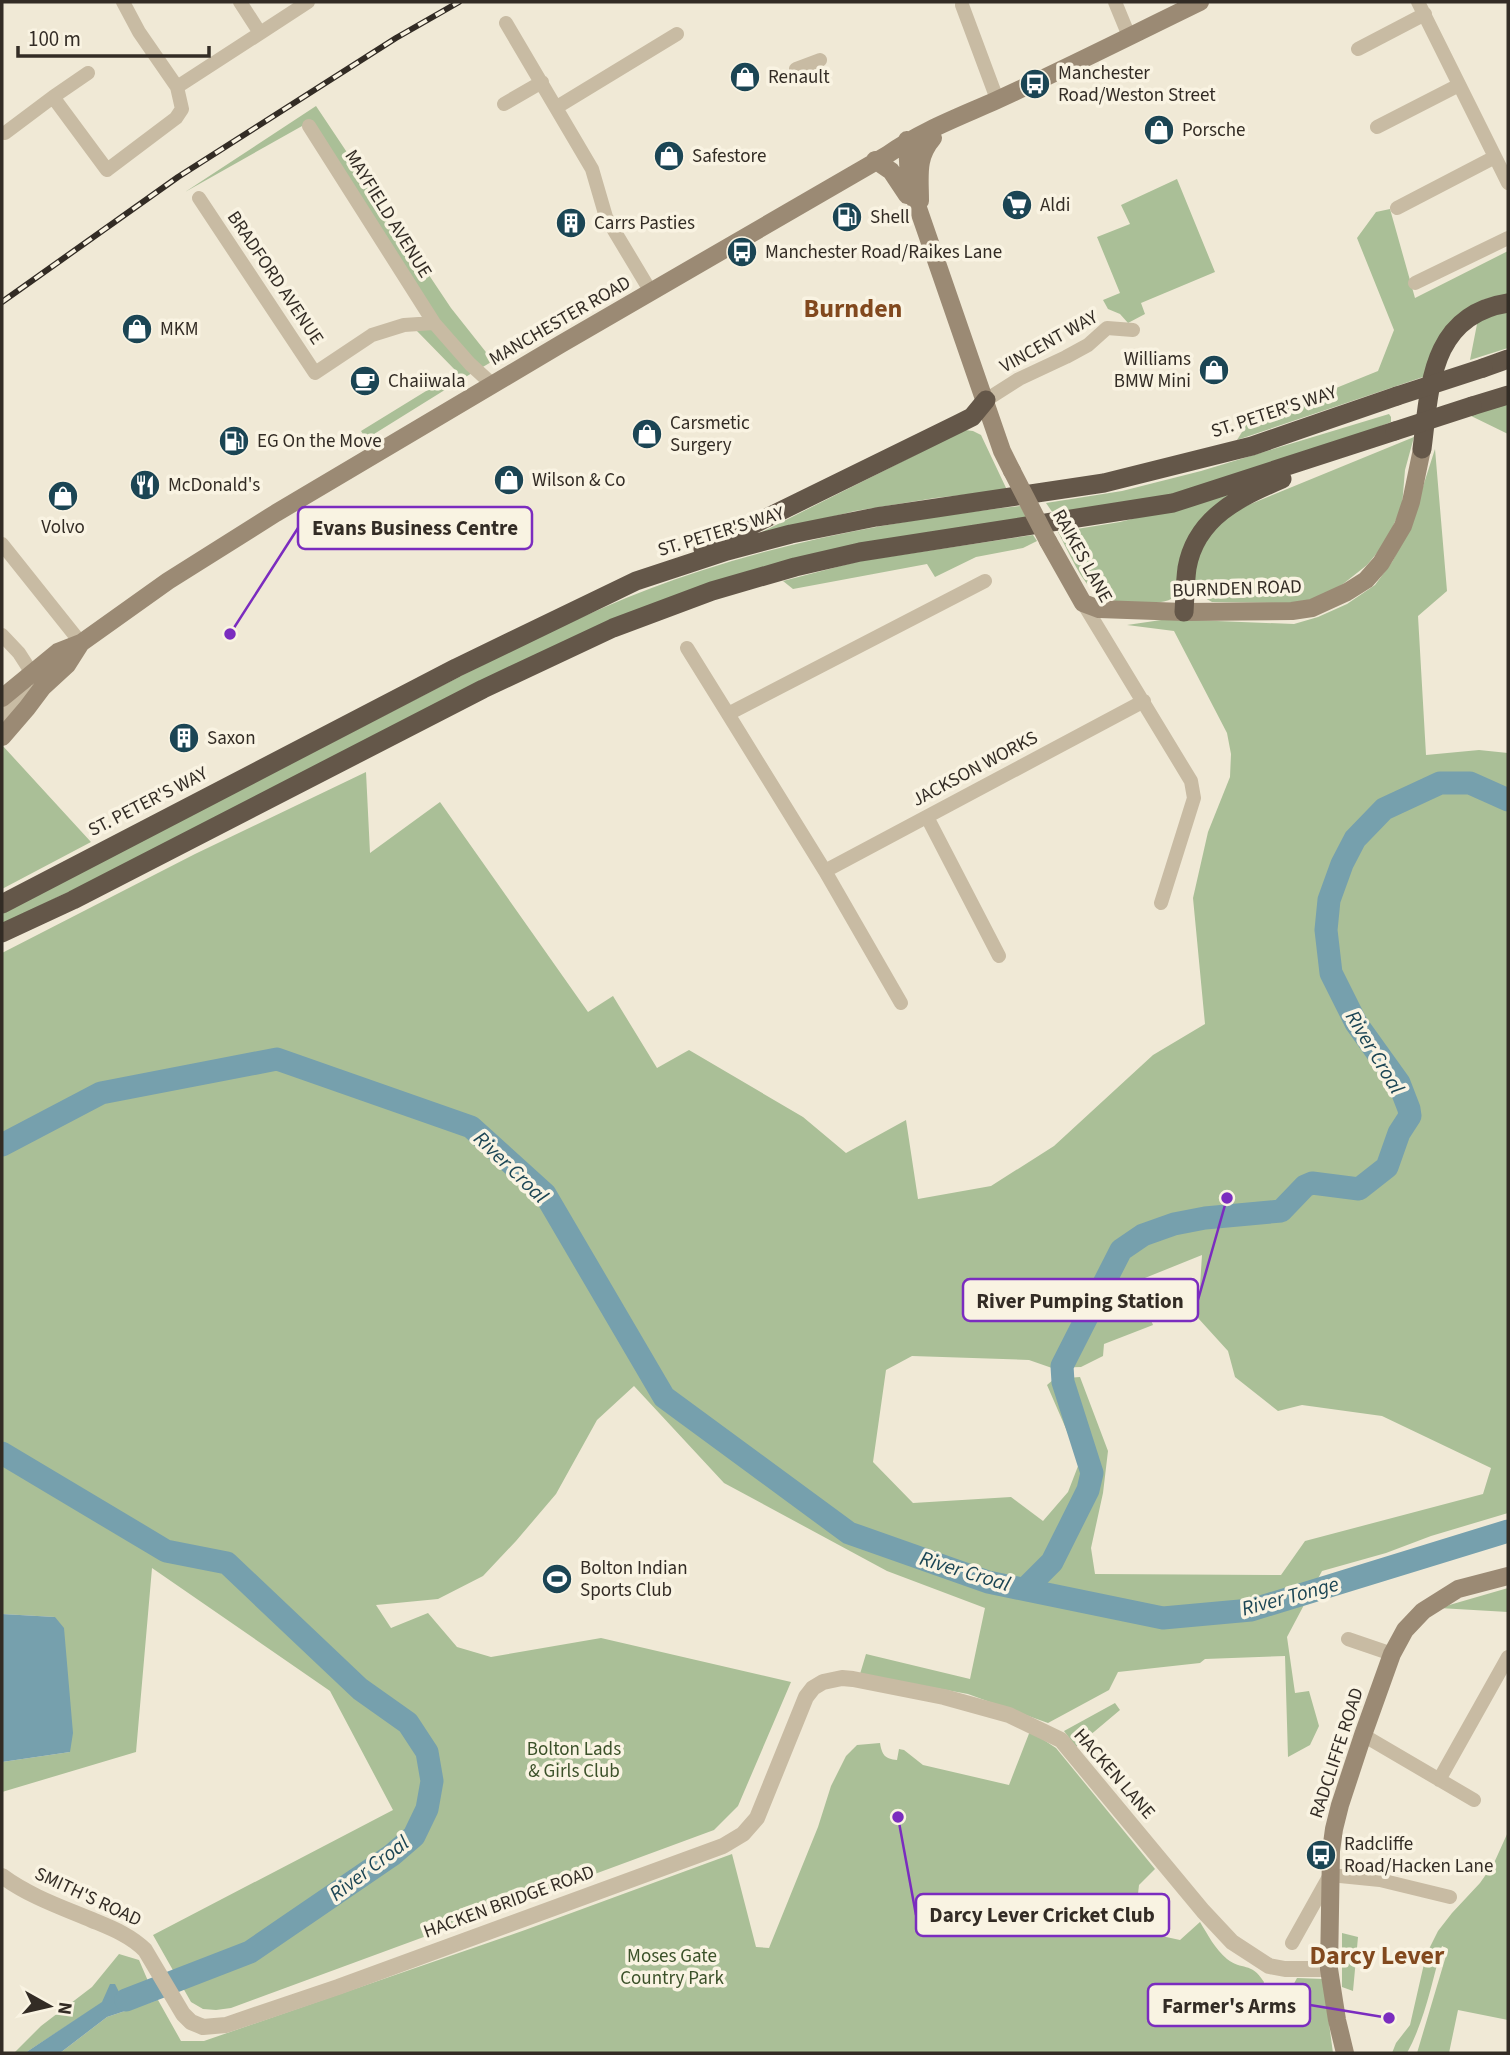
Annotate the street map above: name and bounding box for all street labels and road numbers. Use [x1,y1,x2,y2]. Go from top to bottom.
street label: MAYFIELD AVENUE [338,145,438,283]
street label: BRADFORD AVENUE [220,206,330,350]
street label: MANCHESTER ROAD [484,269,636,373]
street label: VINCENT WAY [995,303,1104,380]
street label: ST. PETER'S WAY [1208,379,1341,445]
street label: ST. PETER'S WAY [655,500,788,564]
street label: RAIKES LANE [1045,504,1119,608]
street label: BURNDEN ROAD [1172,573,1302,605]
street label: JACKSON WORKS [907,724,1043,814]
street label: ST. PETER'S WAY [84,760,213,844]
street label: RADCLIFFE ROAD [1303,1684,1371,1822]
street label: HACKEN LANE [1067,1723,1161,1825]
street label: HACKEN BRIDGE ROAD [420,1859,598,1945]
street label: SMITH'S ROAD [30,1860,146,1934]

